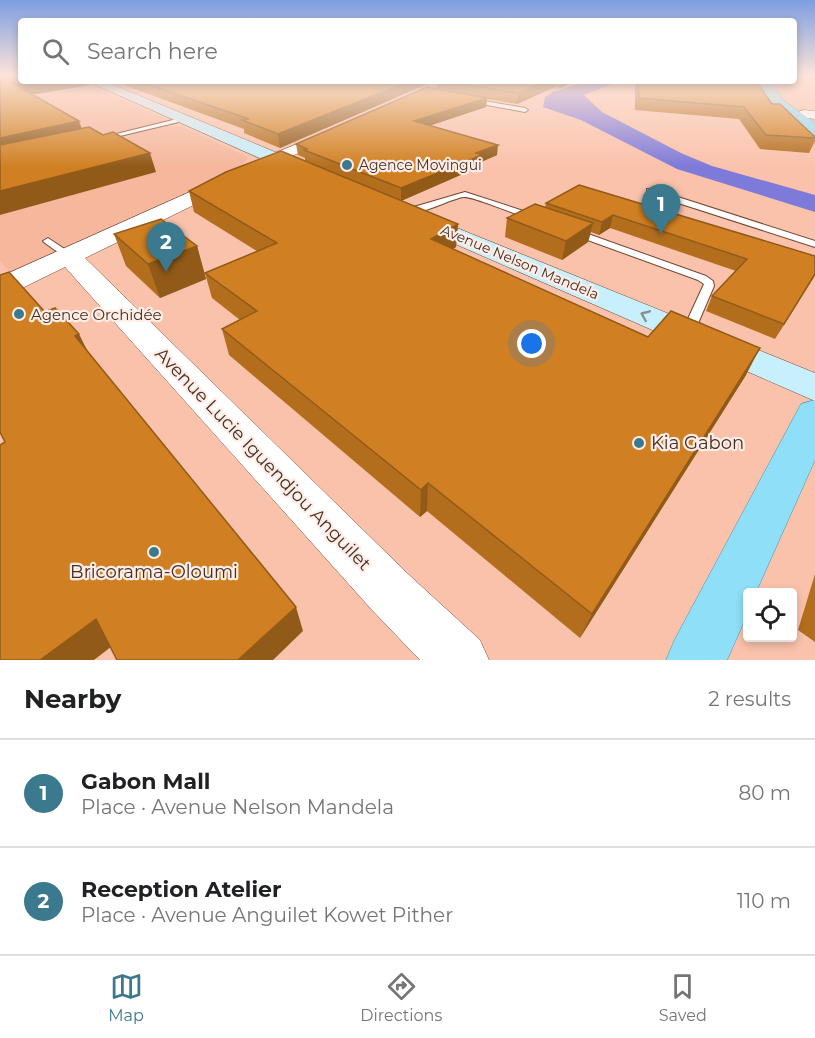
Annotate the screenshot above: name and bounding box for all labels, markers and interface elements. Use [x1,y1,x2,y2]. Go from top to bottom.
search box [18,18,797,84]
icon: search [39,35,72,68]
text: Search here [87,38,218,65]
place label: Agence Movingui [359,156,482,174]
marker: Agence Movingui [340,158,354,172]
pin: 1 [642,184,680,234]
street label: Avenue Nelson Mandela [438,221,602,303]
pin: 2 [146,222,186,272]
place label: Agence Orchidée [31,305,162,324]
marker: Agence Orchidée [12,307,26,321]
one-way arrow [641,310,652,322]
your location [517,329,546,358]
street label: Avenue Lucie Iguendjou Anguilet [150,343,376,575]
place label: Kia Gabon [651,432,744,454]
marker: Kia Gabon [632,436,646,450]
marker: Bricorama-Oloumi [147,545,161,559]
place label: Bricorama-Oloumi [70,561,238,583]
map controls [743,588,797,642]
button: locate [743,588,797,642]
text: Nearby [24,683,121,715]
text: 2 results [708,687,791,711]
text: Gabon Mall [81,768,210,795]
text: 1 [40,781,47,805]
text: 80 m [739,781,791,805]
text: Place · Avenue Nelson Mandela [81,795,394,819]
text: Reception Atelier [81,876,281,903]
text: 2 [38,889,49,913]
text: 110 m [737,889,791,913]
text: Place · Avenue Anguilet Kowet Pither [81,903,453,927]
tab: Map [108,970,144,1025]
tab: Directions [360,970,442,1025]
tab: Saved [659,970,707,1025]

